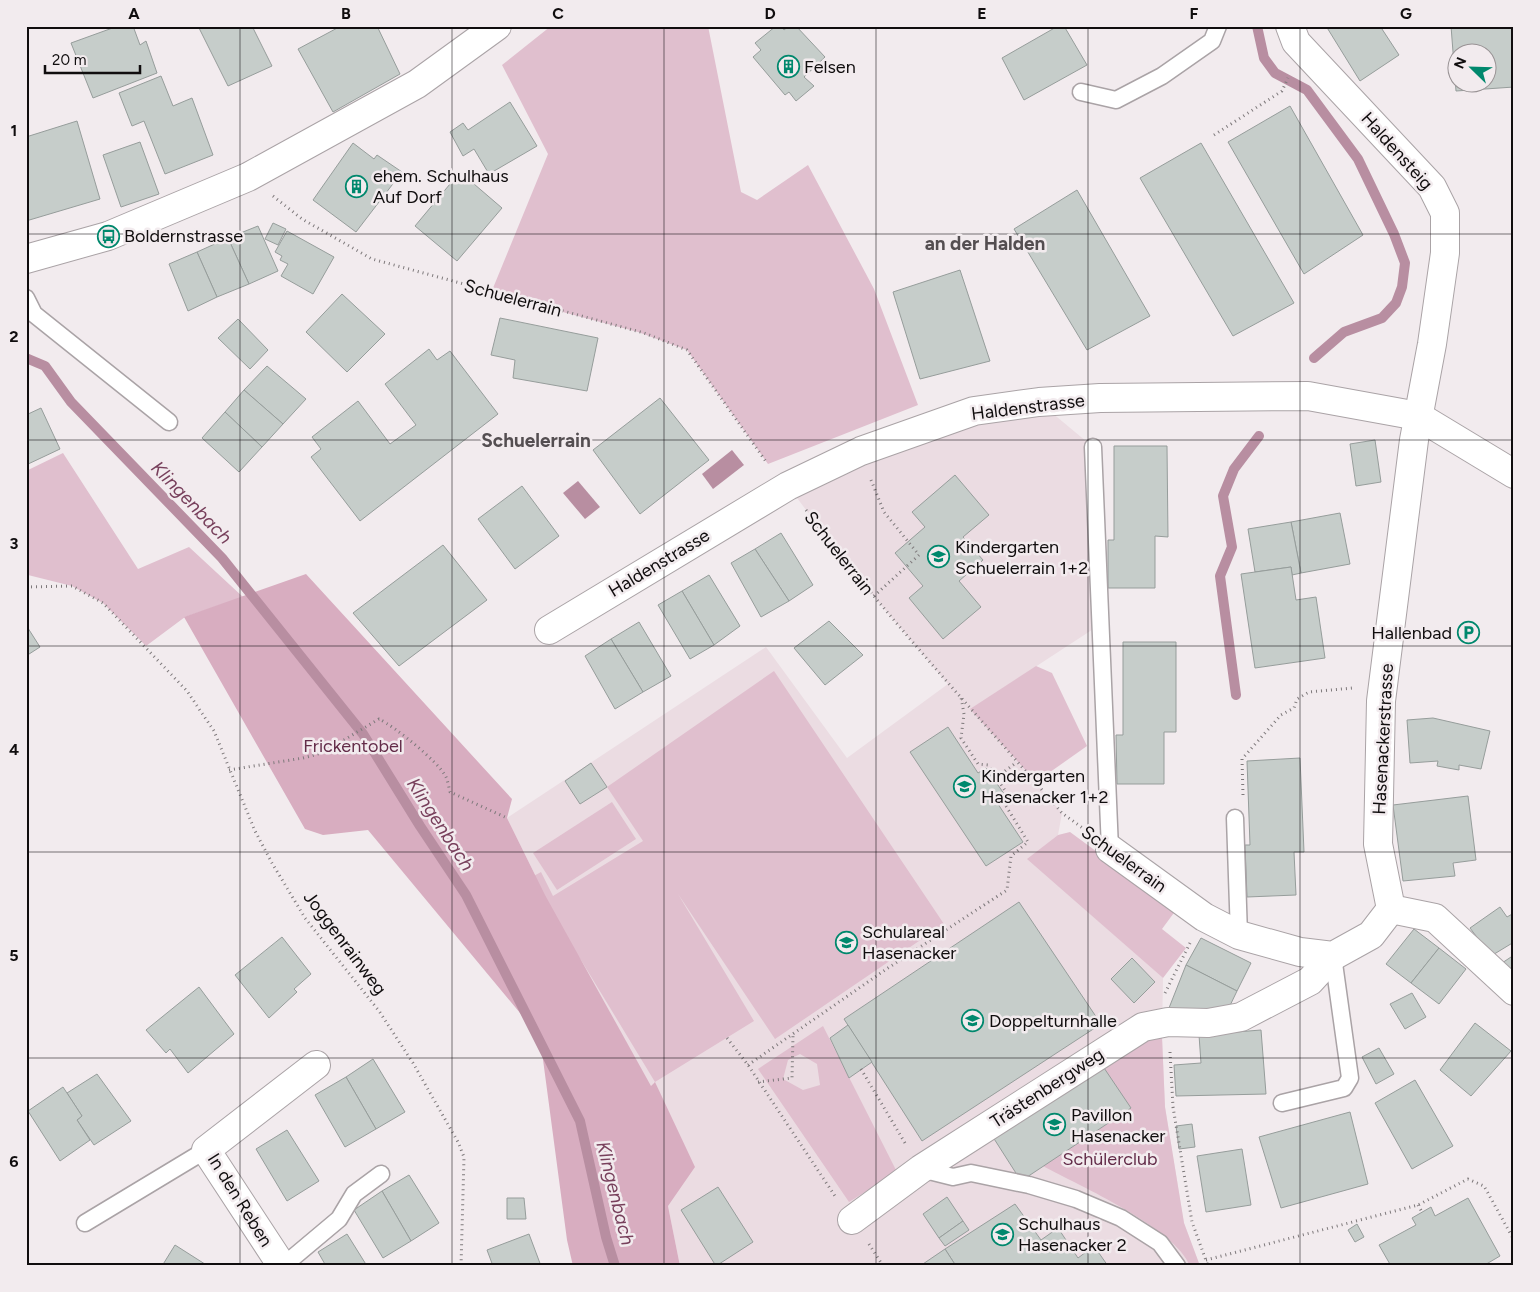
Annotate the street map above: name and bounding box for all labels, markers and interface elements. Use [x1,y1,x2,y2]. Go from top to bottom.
text: A [128,4,140,23]
text: B [341,4,351,23]
text: C [552,4,564,23]
text: D [764,4,776,23]
text: E [977,4,987,23]
text: F [1190,4,1199,23]
text: G [1400,4,1412,23]
scale bar [45,42,140,74]
north arrow [1448,42,1498,92]
text: 20 m [52,51,86,69]
building icon: Felsen [776,55,800,79]
text: N [1451,55,1470,71]
place label: Felsen [804,56,856,78]
street label: Haldensteig [1356,108,1438,194]
text: 1 [11,121,17,140]
place label: ehem. Schulhaus Auf Dorf [373,165,509,208]
building icon: ehem. Schulhaus Auf Dorf [345,174,369,198]
bus stop icon: Boldernstrasse [96,224,120,248]
place label: Boldernstrasse [124,225,243,247]
district label: an der Halden [925,232,1045,255]
street label: Schuelerrain [462,274,564,322]
text: 2 [9,327,19,346]
street label: Haldenstrasse [970,389,1086,425]
district label: Schuelerrain [481,429,591,452]
water label: Klingenbach [146,456,237,549]
street label: Schuelerrain [800,507,878,599]
street label: Haldenstrasse [604,524,714,602]
text: 3 [10,534,19,553]
place label: Kindergarten Schuelerrain 1+2 [955,536,1088,579]
school or university icon: Kindergarten Schuelerrain 1+2 [927,545,951,569]
parking icon: Hallenbad [1456,621,1480,645]
place label: Hallenbad [1371,622,1452,644]
street label: Hasenackerstrasse [1368,663,1398,815]
park label: Frickentobel [303,735,403,757]
text: 4 [9,740,19,759]
place label: Kindergarten Hasenacker 1+2 [981,765,1108,808]
water label: Klingenbach [402,773,479,875]
school or university icon: Kindergarten Hasenacker 1+2 [953,774,977,798]
street label: Schuelerrain [1077,821,1171,897]
street label: Joggenrainweg [299,887,391,999]
place label: Schulareal Hasenacker [862,921,956,964]
school or university icon: Schulareal Hasenacker [834,930,858,954]
text: 5 [9,946,19,965]
school or university icon: Doppelturnhalle [961,1009,985,1033]
place label: Doppelturnhalle [989,1010,1117,1032]
street label: Trästenbergweg [986,1043,1108,1133]
place label: Pavillon Hasenacker [1071,1104,1165,1147]
school or university icon: Pavillon Hasenacker [1043,1113,1067,1137]
water label: Klingenbach [592,1139,640,1248]
park label: Schülerclub [1062,1148,1158,1170]
street label: In den Reben [203,1149,277,1251]
text: 6 [9,1152,19,1171]
place label: Schulhaus Hasenacker 2 [1018,1213,1127,1256]
school or university icon: Schulhaus Hasenacker 2 [990,1222,1014,1246]

